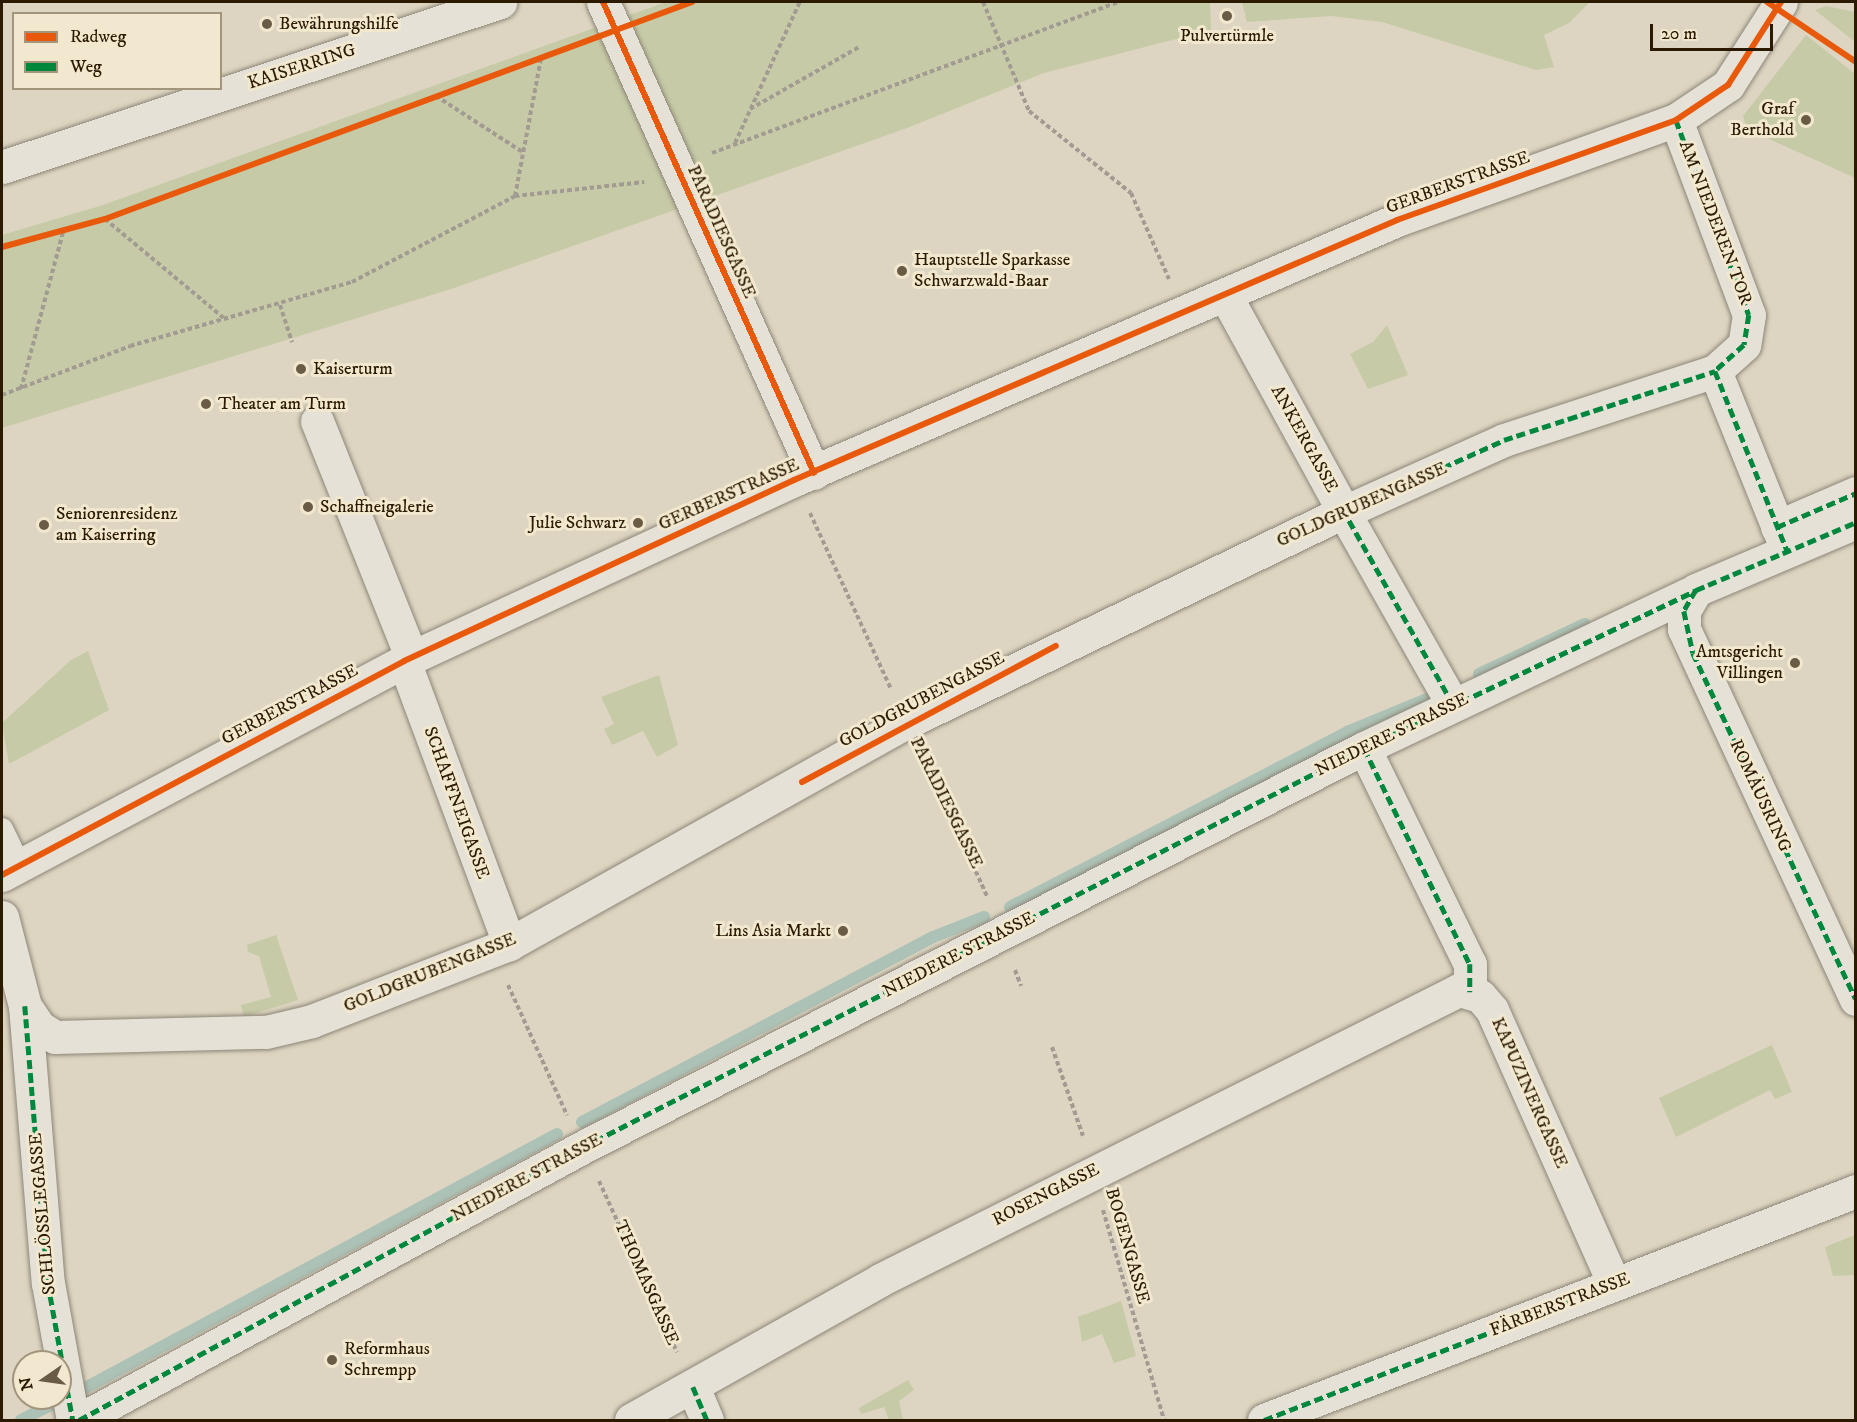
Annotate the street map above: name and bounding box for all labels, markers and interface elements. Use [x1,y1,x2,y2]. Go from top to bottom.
marker: Pulvertürmle [1220,9,1234,23]
legend [12,12,222,90]
scale bar [1653,12,1776,50]
place label: Bewährungshilfe [279,13,399,35]
marker: Bewährungshilfe [260,17,274,31]
text: 20 m [1661,23,1697,45]
place label: Pulvertürmle [1180,25,1274,47]
text: Radweg [70,26,126,48]
street label: KAISERRING [245,39,359,95]
text: Weg [70,56,102,78]
place label: Graf Berthold [1730,99,1794,142]
marker: Graf Berthold [1799,113,1813,127]
street label: AM NIEDEREN TOR [1674,138,1756,308]
street label: GERBERSTRASSE [1383,147,1533,219]
street label: PARADIESGASSE [682,162,760,302]
place label: Hauptstelle Sparkasse Schwarzwald-Baar [914,250,1070,292]
marker: Hauptstelle Sparkasse Schwarzwald-Baar [895,264,909,278]
place label: Kaiserturm [313,358,393,380]
marker: Kaiserturm [294,362,308,376]
street label: ANKERGASSE [1266,382,1342,496]
place label: Theater am Turm [218,393,346,415]
marker: Theater am Turm [199,397,213,411]
street label: GERBERSTRASSE [655,454,803,536]
street label: GOLDGRUBENGASSE [1274,458,1450,552]
place label: Schaffneigalerie [320,496,434,518]
marker: Schaffneigalerie [301,500,315,514]
place label: Seniorenresidenz am Kaiserring [56,504,178,546]
place label: Julie Schwarz [529,512,626,534]
marker: Julie Schwarz [631,516,645,530]
marker: Seniorenresidenz am Kaiserring [37,518,51,532]
place label: Amtsgericht Villingen [1696,642,1783,684]
street label: GOLDGRUBENGASSE [836,647,1008,753]
marker: Amtsgericht Villingen [1788,656,1802,670]
street label: GERBERSTRASSE [218,660,362,750]
street label: NIEDERE STRASSE [1312,689,1472,781]
street label: SCHAFFNEIGASSE [418,724,494,882]
street label: PARADIESGASSE [905,734,987,872]
street label: ROMÄUSRING [1724,736,1796,856]
street label: NIEDERE STRASSE [879,907,1039,1003]
place label: Lins Asia Markt [715,920,831,942]
marker: Lins Asia Markt [836,924,850,938]
street label: GOLDGRUBENGASSE [341,929,519,1017]
street label: KAPUZINERGASSE [1486,1014,1572,1172]
street label: NIEDERE STRASSE [448,1129,606,1227]
street label: SCHLÖSSLEGASSE [25,1132,61,1296]
street label: ROSENGASSE [989,1159,1103,1231]
street label: BOGENGASSE [1100,1185,1154,1307]
street label: THOMASGASSE [609,1217,683,1349]
street label: FÄRBERSTRASSE [1487,1268,1633,1342]
place label: Reformhaus Schrempp [344,1339,430,1382]
north arrow [12,1350,72,1410]
marker: Reformhaus Schrempp [325,1353,339,1367]
text: N [15,1375,38,1392]

